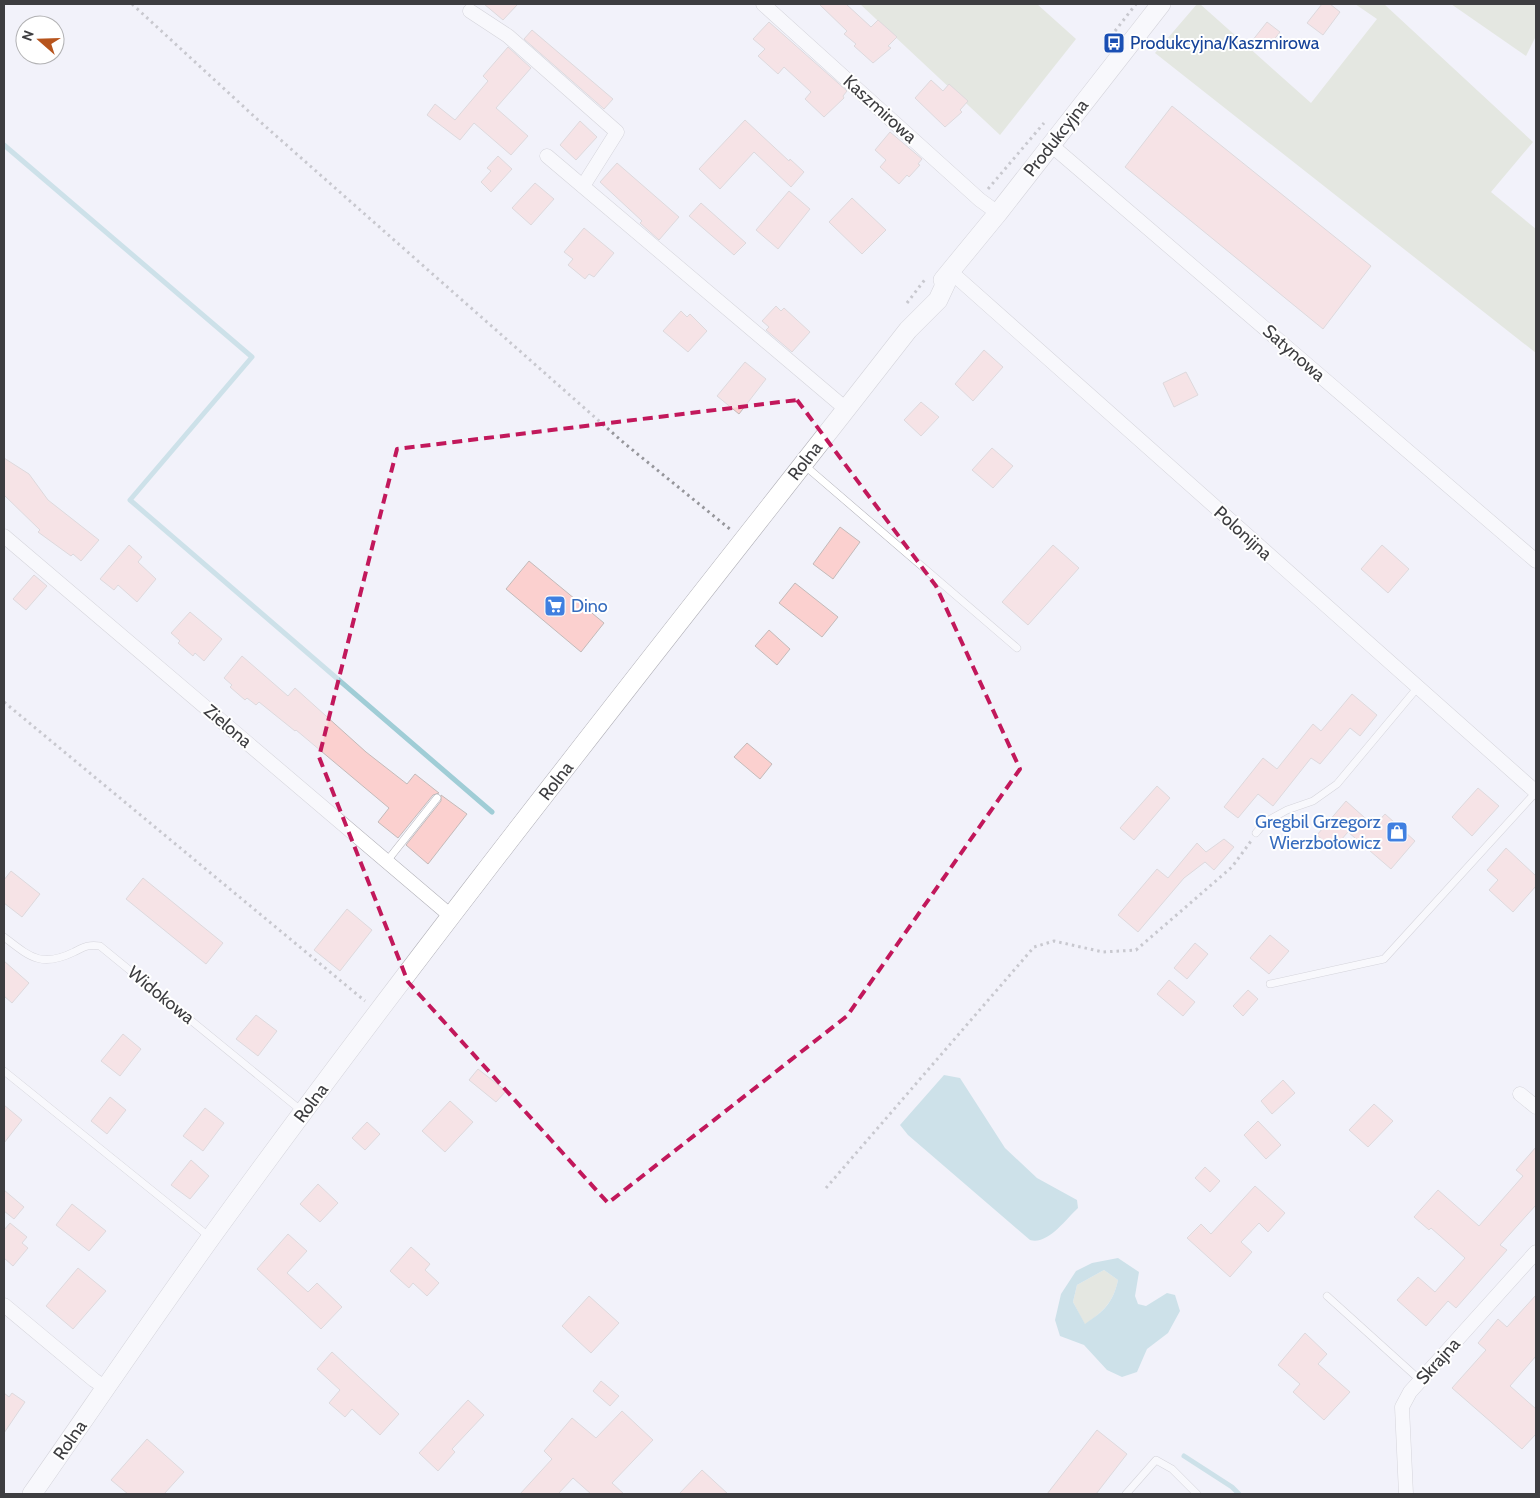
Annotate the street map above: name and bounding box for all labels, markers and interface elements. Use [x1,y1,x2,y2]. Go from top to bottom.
north arrow [15,15,65,65]
text: N [18,28,38,43]
bus stop icon: Produkcyjna/Kaszmirowa [1102,31,1126,55]
place label: Produkcyjna/Kaszmirowa [1130,32,1320,54]
street label: Kaszmirowa [839,70,922,148]
street label: Produkcyjna [1019,95,1093,181]
street label: Satynowa [1258,320,1330,386]
street label: Rolna [783,437,827,485]
street label: Polonijna [1209,501,1277,565]
supermarket icon: Dino [543,594,567,618]
place label: Dino [571,595,608,617]
street label: Zielona [200,700,257,753]
street label: Rolna [534,757,578,805]
place label: Gregbil Grzegorz Wierzbołowicz [1255,811,1382,854]
shop icon: Gregbil Grzegorz Wierzbołowicz [1385,820,1409,844]
street label: Widokowa [123,961,199,1029]
street label: Rolna [289,1079,333,1127]
street label: Skrajna [1411,1333,1465,1389]
street label: Rolna [49,1416,92,1464]

